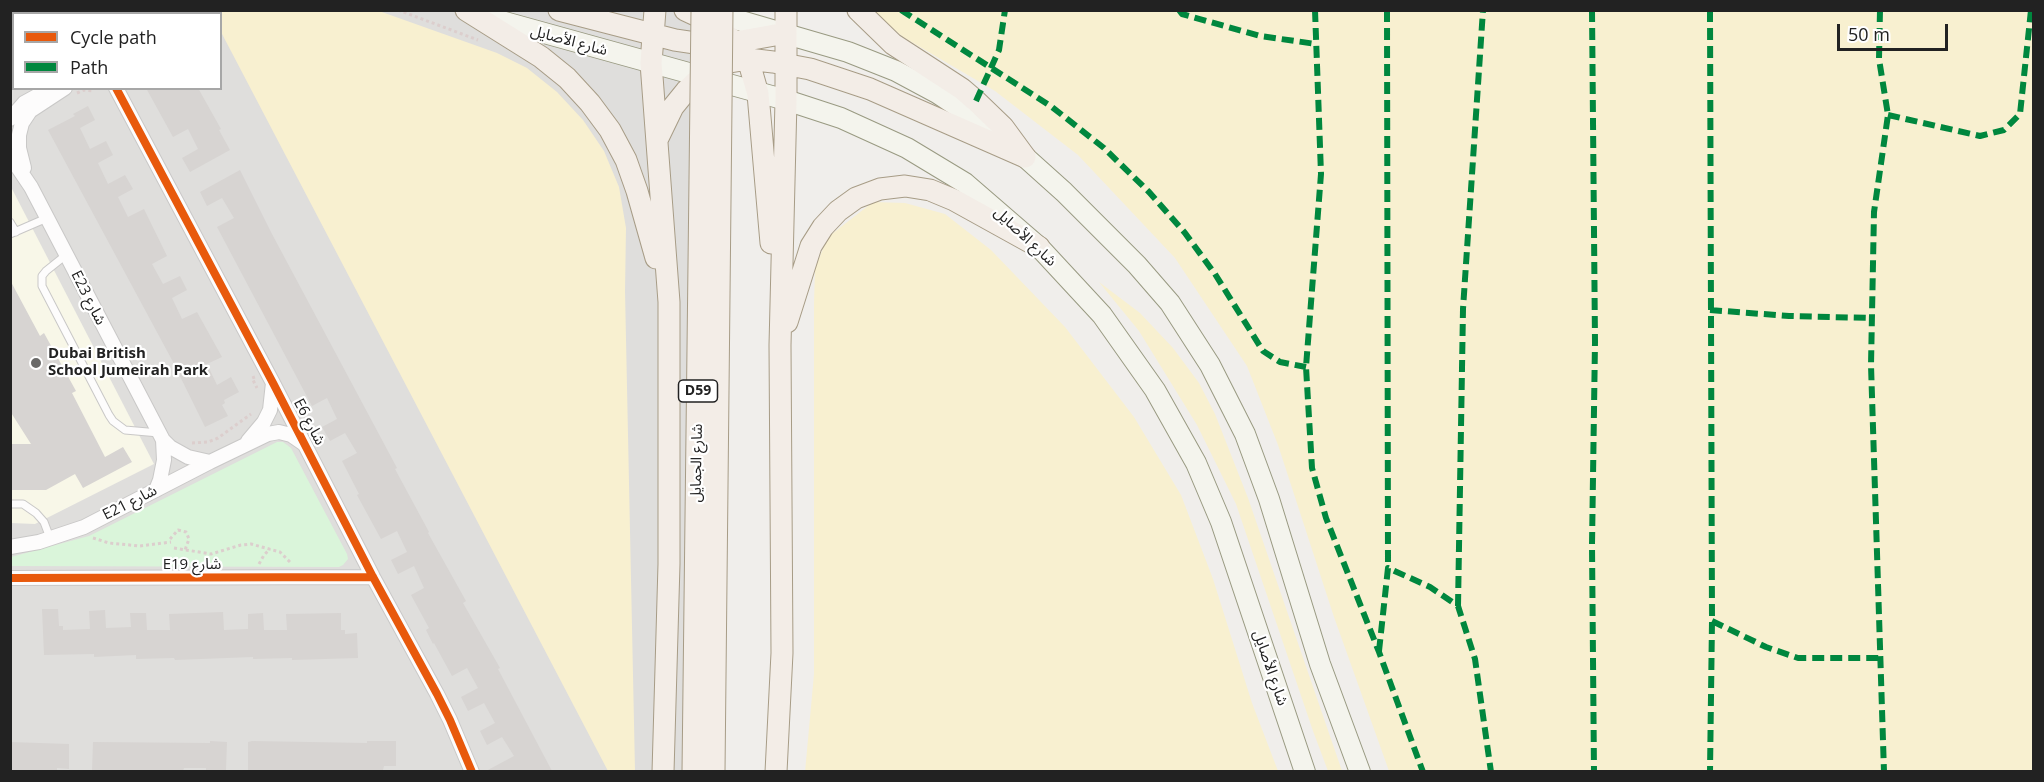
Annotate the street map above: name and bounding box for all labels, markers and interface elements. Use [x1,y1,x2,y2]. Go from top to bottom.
legend [12,12,222,90]
scale bar [1840,12,1951,50]
street label: شارع الأصايل [529,22,609,60]
text: 50 m [1848,22,1890,46]
text: Cycle path [70,25,157,49]
text: Path [70,55,108,79]
street label: شارع الأصايل [990,204,1060,270]
street label: E23 شارع [67,268,109,328]
place label: Dubai British School Jumeirah Park [48,345,208,380]
marker: Dubai British School Jumeirah Park [29,356,43,370]
road number: D59 [678,380,718,402]
street label: E6 شارع [289,396,329,448]
street label: شارع الجمايل [687,424,707,502]
street label: E21 شارع [100,482,160,524]
street label: E19 شارع [163,556,221,574]
street label: شارع الأصايل [1249,628,1291,708]

